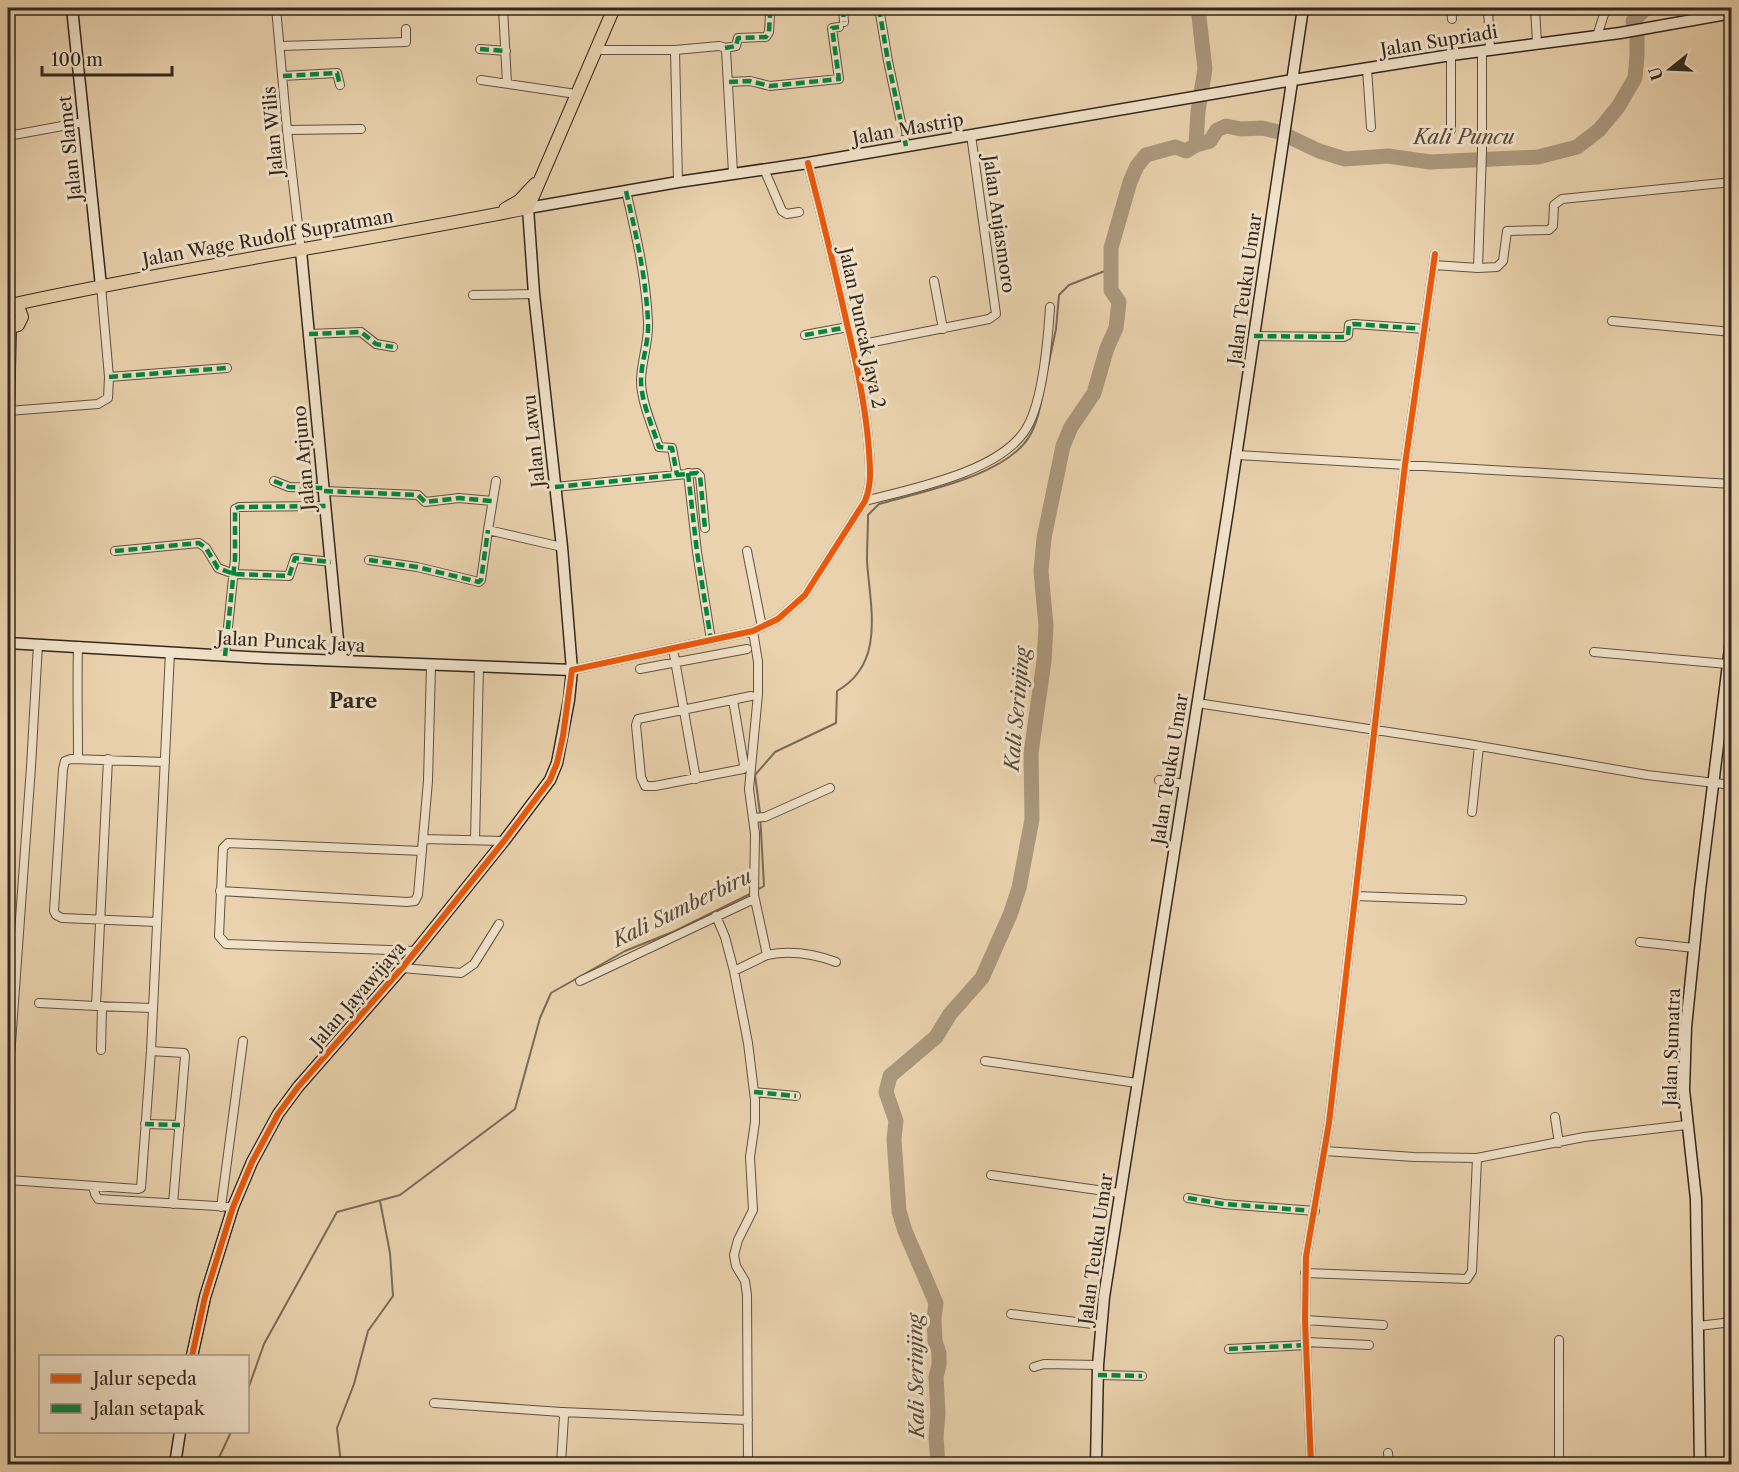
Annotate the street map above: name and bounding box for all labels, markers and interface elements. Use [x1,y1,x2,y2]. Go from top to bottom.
street label: Jalan Supriadi [1376,21,1500,62]
scale bar [42,39,172,77]
north arrow [1640,39,1700,99]
text: 100 m [51,49,103,71]
text: U [1644,64,1667,83]
street label: Jalan Wilis [258,85,288,180]
street label: Jalan Slamet [53,94,87,205]
street label: Jalan Mastrip [848,108,965,150]
water label: Kali Puncu [1412,125,1515,149]
street label: Jalan Anjasmoro [978,151,1020,294]
street label: Jalan Wage Rudolf Supratman [138,205,395,271]
street label: Jalan Teuku Umar [1223,212,1267,369]
street label: Jalan Puncak Jaya 2 [834,243,890,410]
street label: Jalan Lawu [518,393,550,492]
street label: Jalan Arjuno [288,405,320,514]
street label: Jalan Puncak Jaya [213,627,366,657]
water label: Kali Serinjing [999,644,1035,774]
district label: Pare [329,688,377,713]
street label: Jalan Teuku Umar [1147,692,1193,849]
water label: Kali Sumberbiru [607,864,756,953]
street label: Jalan Jayawijaya [304,937,411,1055]
street label: Jalan Sumatra [1659,987,1685,1109]
street label: Jalan Teuku Umar [1074,1172,1118,1329]
water label: Kali Serinjing [903,1312,929,1440]
legend [39,1355,249,1433]
text: Jalur sepeda [90,1368,197,1390]
text: Jalan setapak [90,1398,206,1420]

